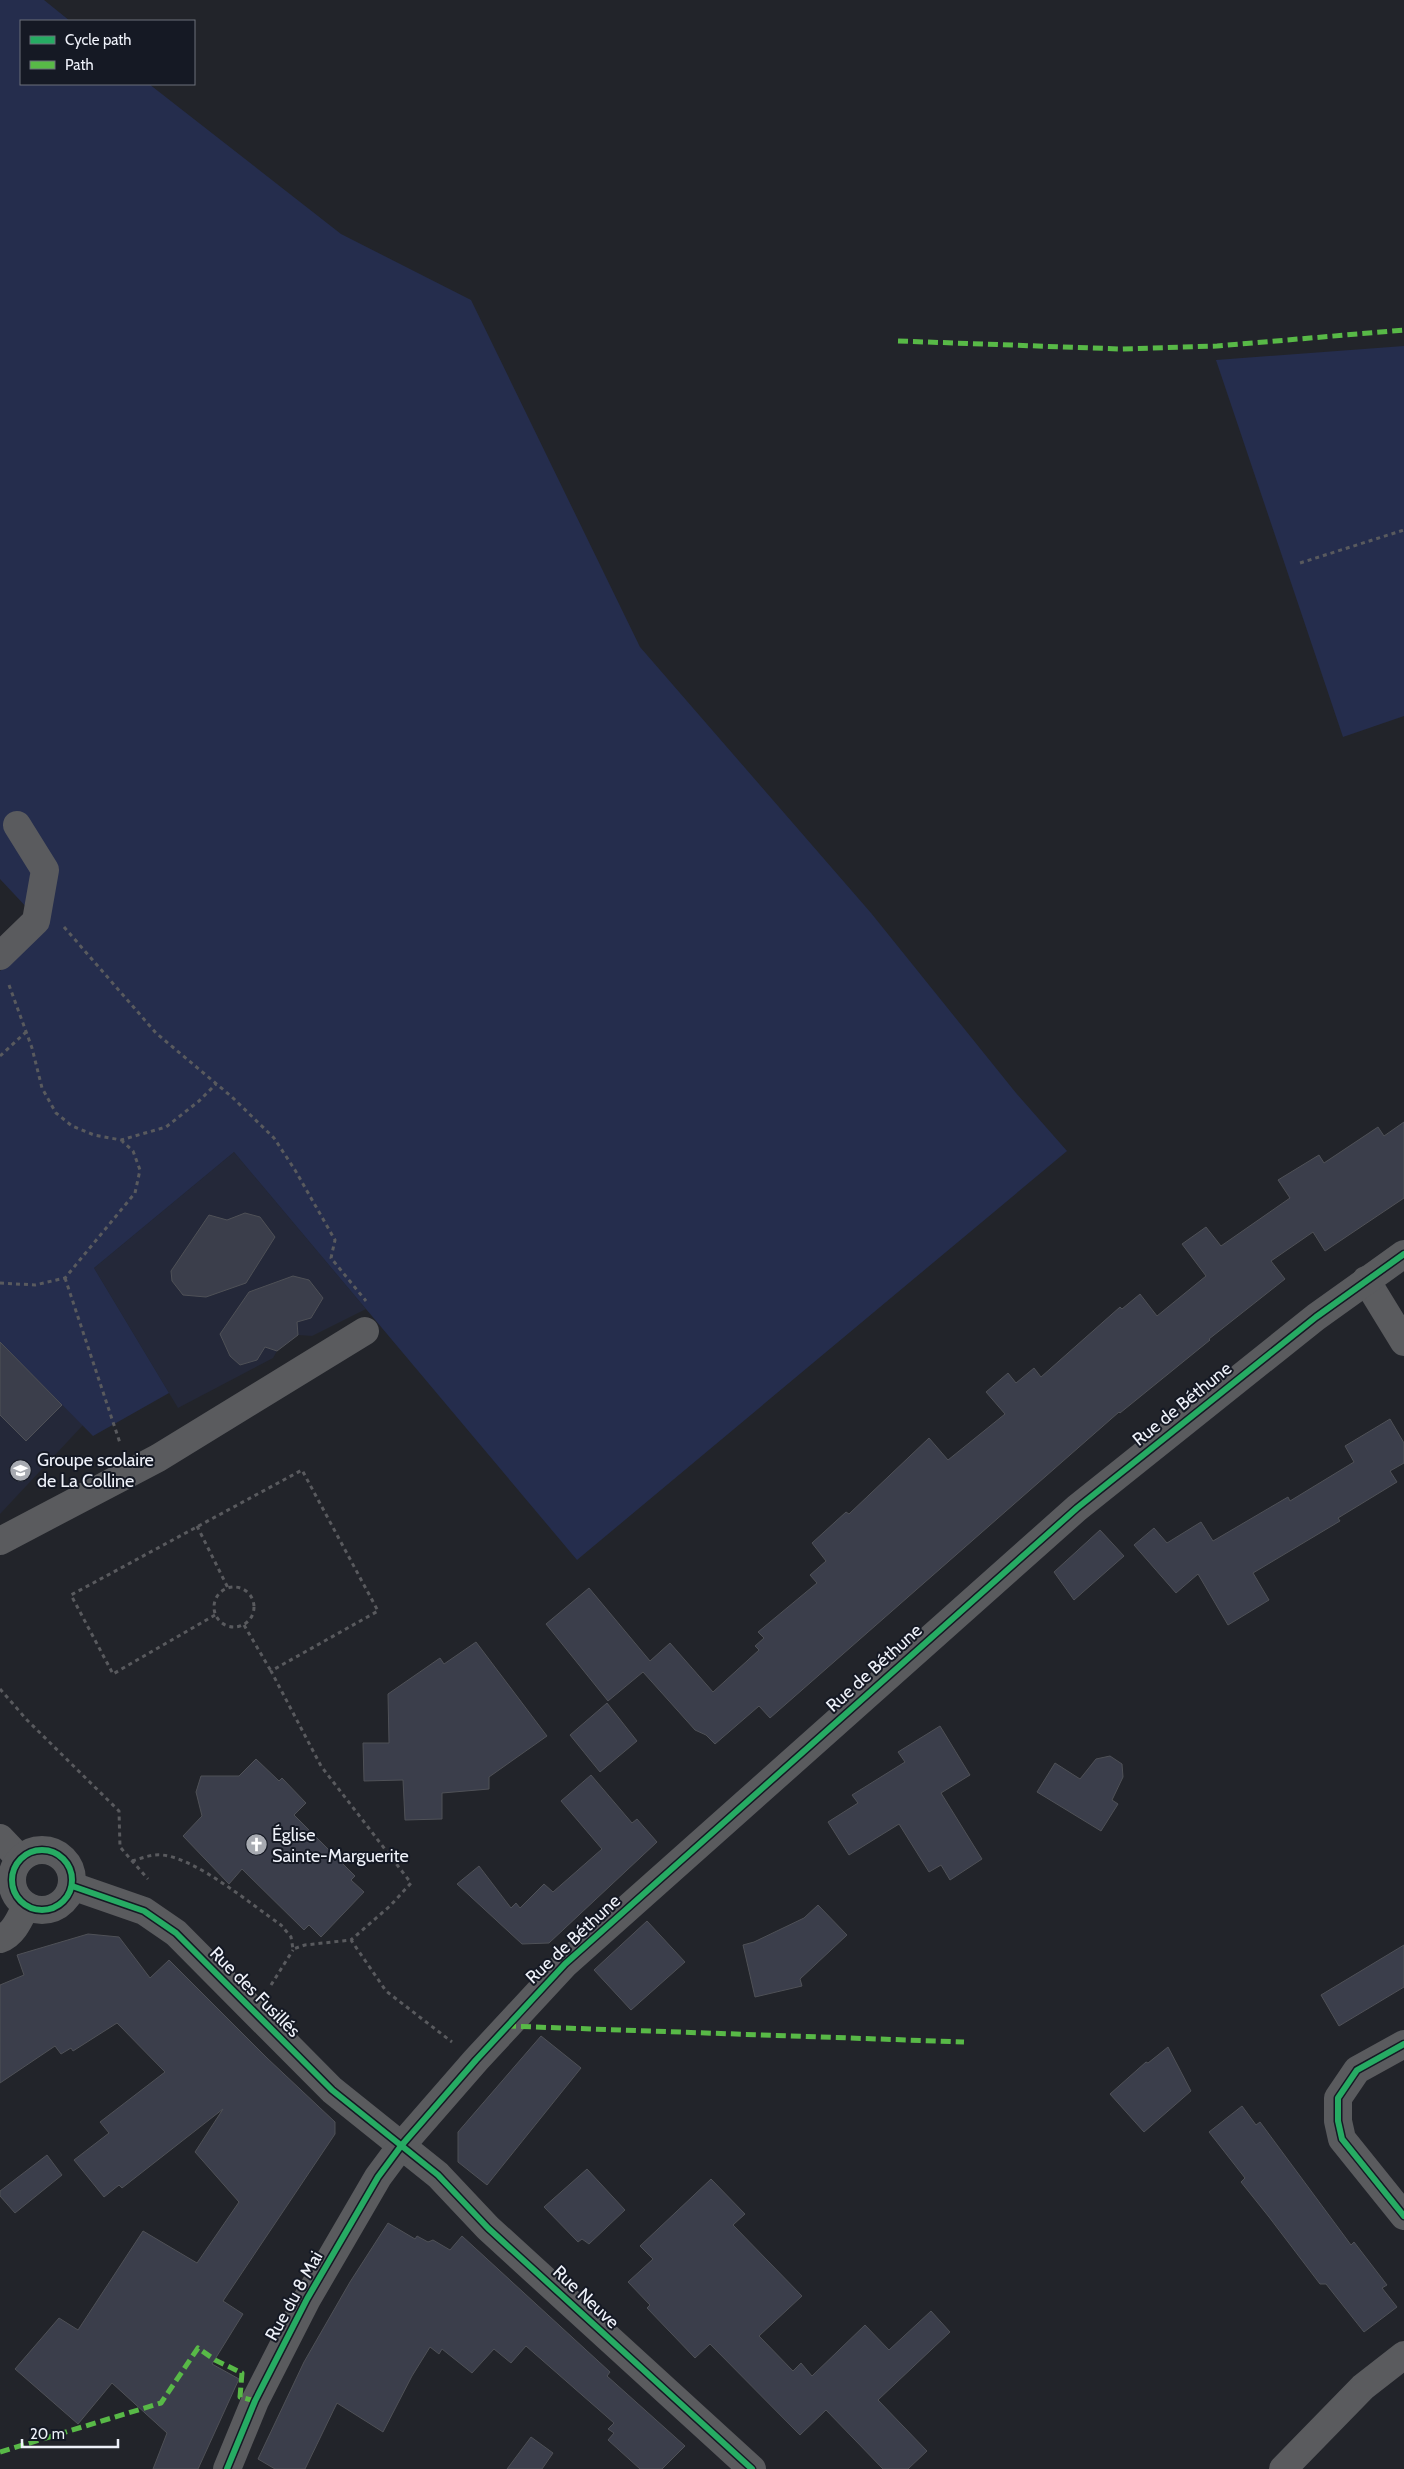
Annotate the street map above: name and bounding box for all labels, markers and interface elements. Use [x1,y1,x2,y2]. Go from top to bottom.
legend [20,20,195,85]
text: Cycle path [65,31,131,49]
text: Path [65,56,94,74]
street label: Rue de Béthune [1128,1357,1236,1451]
place label: Groupe scolaire de La Colline [37,1449,154,1492]
school or university icon: Groupe scolaire de La Colline [9,1458,33,1482]
street label: Rue de Béthune [822,1619,926,1717]
place label: Église Sainte-Marguerite [272,1824,409,1867]
church icon: Église Sainte-Marguerite [244,1833,268,1857]
street label: Rue de Béthune [521,1890,625,1988]
street label: Rue des Fusillés [205,1942,305,2042]
street label: Rue du 8 Mai [260,2247,328,2345]
street label: Rue Neuve [548,2261,624,2333]
scale bar [22,2416,119,2448]
text: 20 m [30,2425,65,2443]

